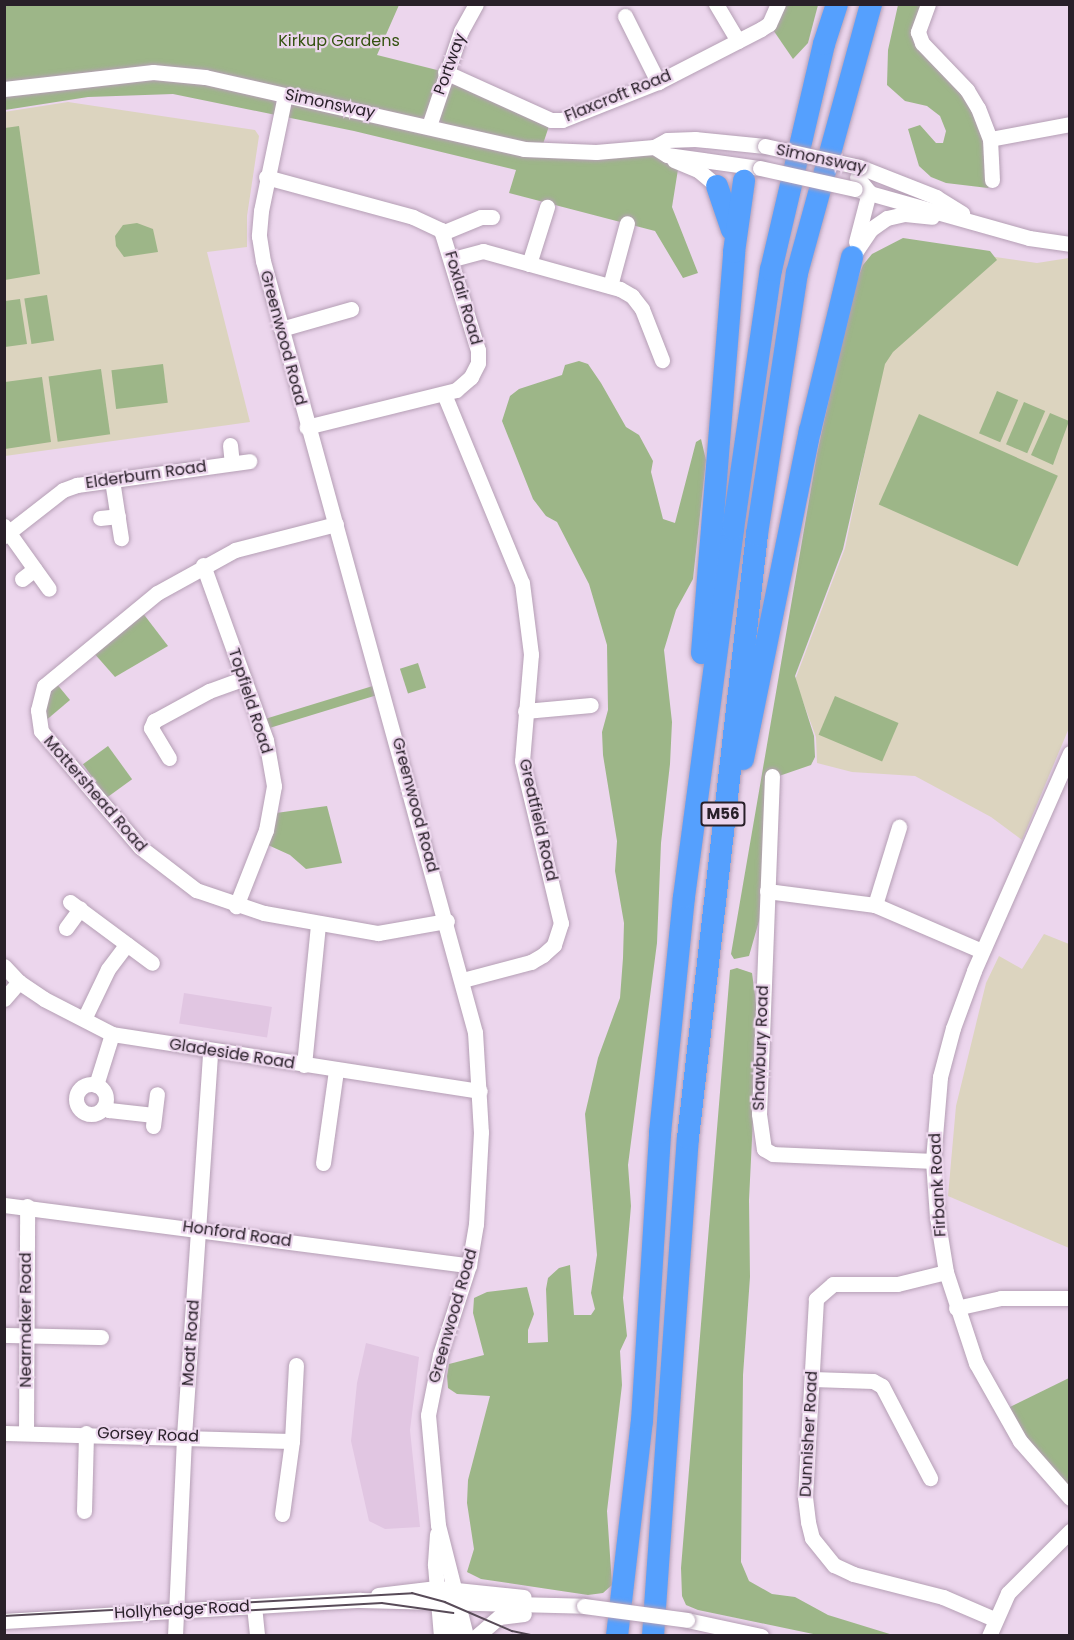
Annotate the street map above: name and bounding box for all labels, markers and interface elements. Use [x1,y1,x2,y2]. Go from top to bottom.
park label: Kirkup Gardens [278,31,400,51]
street label: Portway [430,31,470,97]
street label: Flaxcroft Road [562,66,674,126]
street label: Simonsway [283,85,377,123]
street label: Simonsway [774,140,868,178]
street label: Foxlair Road [440,249,486,347]
street label: Greenwood Road [256,268,310,408]
street label: Elderburn Road [84,457,208,493]
street label: Topfield Road [224,646,276,756]
street label: Mottershead Road [39,732,151,856]
street label: Greenwood Road [388,735,442,875]
street label: Greatfield Road [515,757,561,883]
road number: M56 [699,802,747,826]
street label: Shawbury Road [749,985,773,1111]
street label: Gladeside Road [168,1035,296,1073]
street label: Firbank Road [926,1133,950,1237]
street label: Honford Road [181,1217,293,1251]
street label: Greenwood Road [425,1247,481,1385]
street label: Nearmaker Road [16,1252,36,1388]
street label: Moat Road [178,1299,204,1387]
street label: Dunnisher Road [796,1370,822,1498]
street label: Gorsey Road [97,1424,199,1446]
street label: Hollyhedge Road [114,1597,250,1623]

